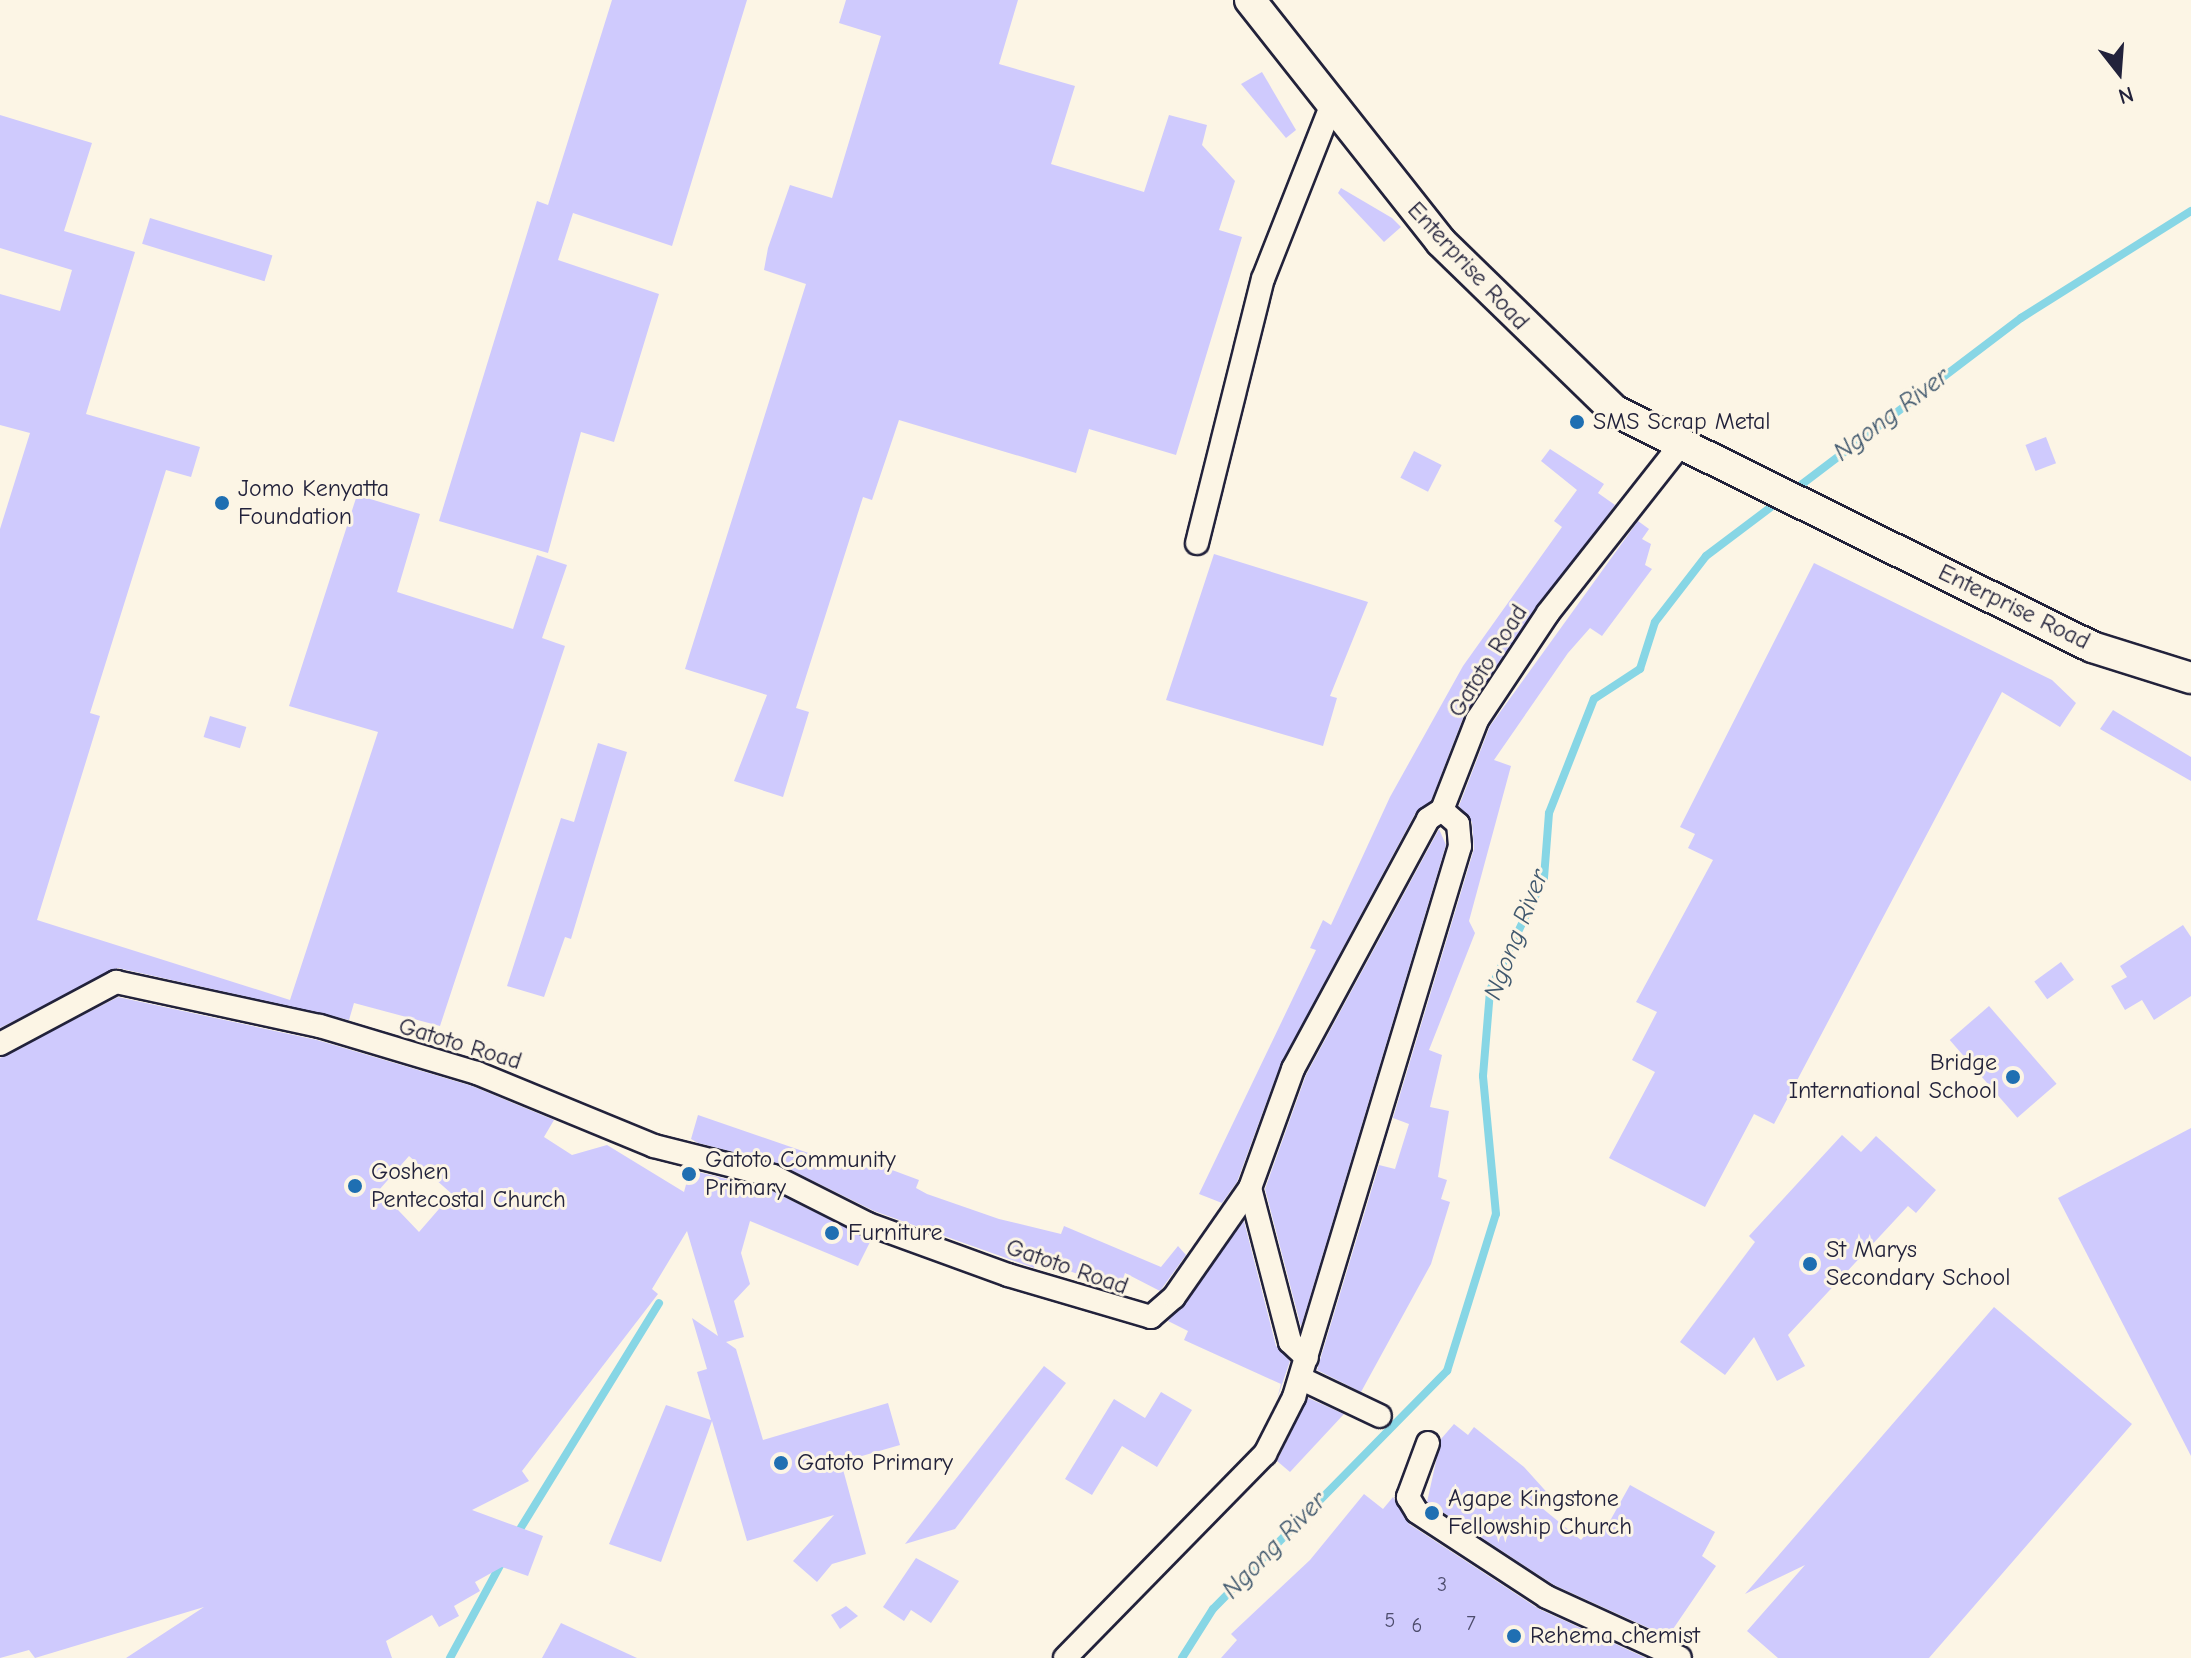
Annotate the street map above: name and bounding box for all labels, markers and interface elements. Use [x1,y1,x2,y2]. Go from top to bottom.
north arrow [2079,32,2159,112]
text: N [2115,80,2137,109]
street label: Enterprise Road [1401,196,1535,336]
water label: Ngong River [1828,361,1956,469]
place label: SMS Scrap Metal [1593,408,1771,436]
marker: SMS Scrap Metal [1568,413,1586,431]
place label: Jomo Kenyatta Foundation [238,475,389,531]
marker: Jomo Kenyatta Foundation [213,494,231,512]
street label: Enterprise Road [1934,558,2094,656]
street label: Gatoto Road [1442,600,1534,722]
water label: Ngong River [1478,866,1556,1004]
street label: Gatoto Road [395,1012,525,1076]
place label: Bridge International School [1789,1049,1997,1105]
marker: Bridge International School [2004,1068,2022,1086]
place label: Gatoto Community Primary [705,1146,896,1202]
place label: Goshen Pentecostal Church [371,1158,566,1214]
marker: Gatoto Community Primary [680,1165,698,1183]
marker: Goshen Pentecostal Church [346,1177,364,1195]
place label: Furniture [848,1219,943,1247]
marker: Furniture [823,1224,841,1242]
street label: Gatoto Road [1002,1233,1132,1301]
place label: St Marys Secondary School [1826,1236,2011,1292]
marker: St Marys Secondary School [1801,1255,1819,1273]
place label: Gatoto Primary [797,1449,953,1477]
marker: Gatoto Primary [772,1454,790,1472]
place label: Agape Kingstone Fellowship Church [1448,1485,1632,1541]
water label: Ngong River [1216,1486,1334,1606]
marker: Agape Kingstone Fellowship Church [1423,1504,1441,1522]
house number: 3 [1437,1572,1447,1596]
house number: 5 [1385,1608,1395,1632]
house number: 7 [1466,1611,1476,1635]
house number: 6 [1412,1613,1422,1637]
place label: Rehema chemist [1530,1622,1700,1650]
marker: Rehema chemist [1505,1627,1523,1645]

